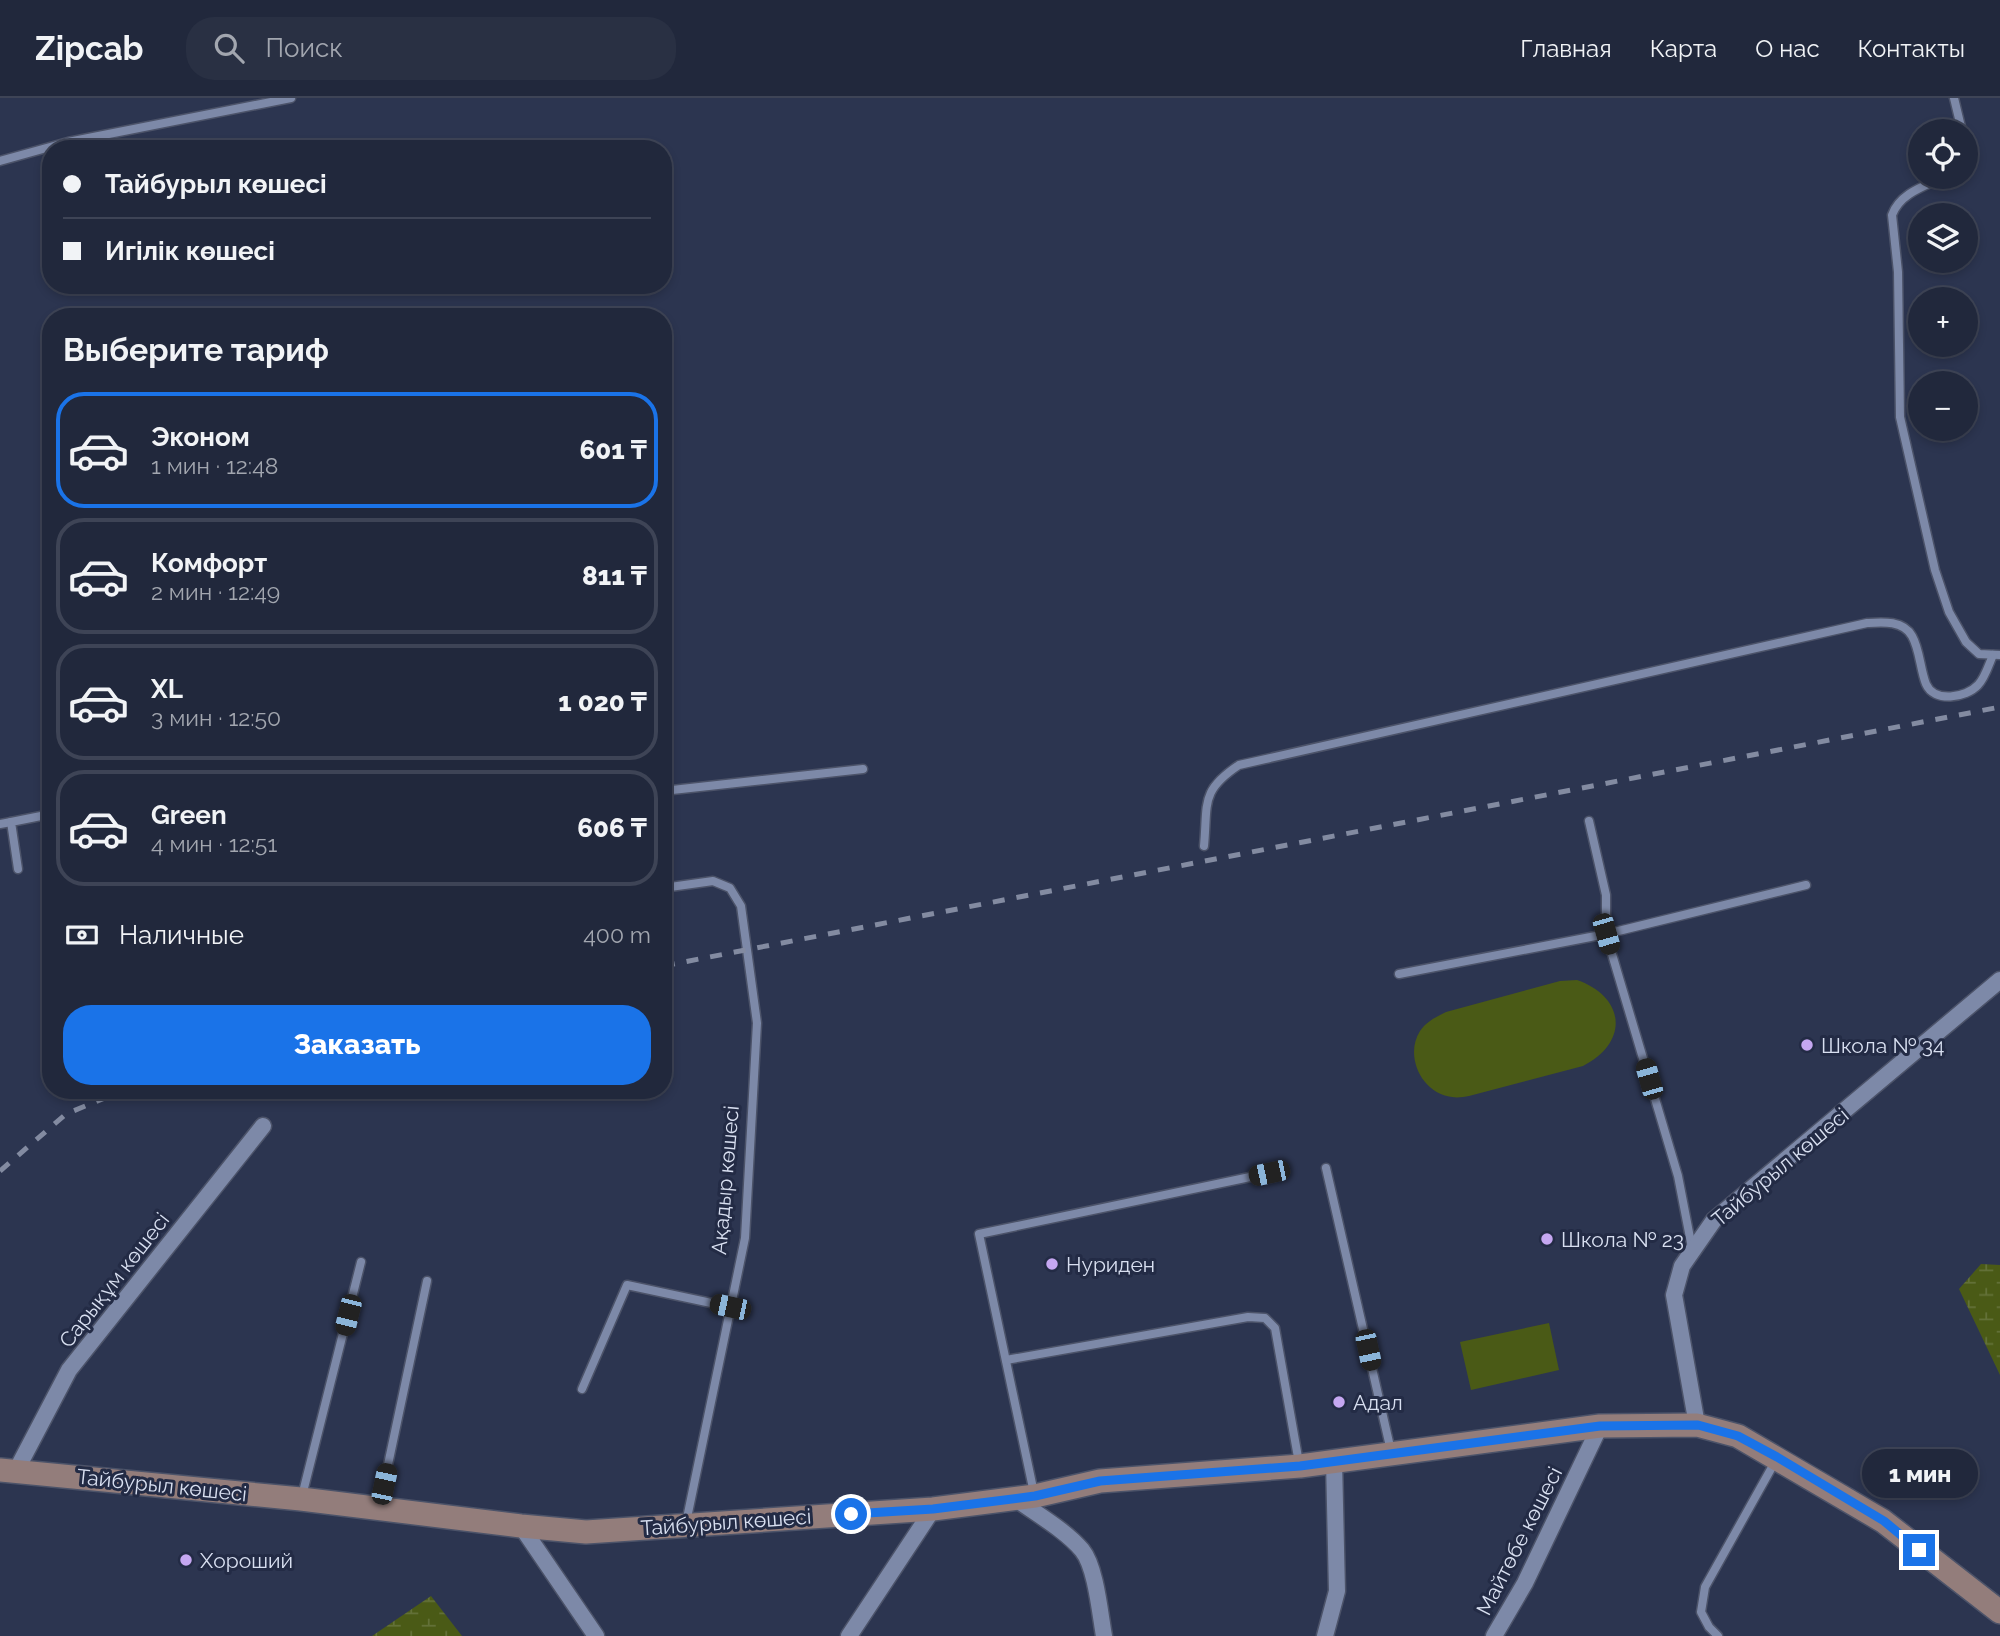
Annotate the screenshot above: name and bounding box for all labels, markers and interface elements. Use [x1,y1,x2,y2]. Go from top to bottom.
search box [186,17,676,80]
text: Zipcab [35,29,144,68]
icon: search [210,29,248,67]
text: Поиск [266,33,343,63]
text: Главная [1520,34,1612,63]
text: Карта [1650,34,1717,63]
text: О нас [1755,34,1820,63]
text: Контакты [1858,34,1965,63]
map controls [1908,119,1978,441]
button: locate [1908,119,1978,189]
text: Тайбурыл көшесі [105,169,327,199]
button: layers [1908,203,1978,273]
text: Игілік көшесі [105,236,275,266]
button: + [1908,287,1978,357]
text: Выберите тариф [63,331,329,368]
button: − [1908,371,1978,441]
icon: car [67,419,130,482]
text: Эконом [151,422,250,452]
text: 601 ₸ [580,435,647,465]
text: 1 мин · 12:48 [151,452,278,479]
icon: car [67,545,130,608]
text: Комфорт [151,548,267,578]
text: 811 ₸ [582,561,647,591]
text: 2 мин · 12:49 [151,578,280,605]
icon: car [67,671,130,734]
text: XL [151,674,183,704]
text: 1 020 ₸ [558,687,647,717]
text: 3 мин · 12:50 [151,704,281,731]
icon: car [67,797,130,860]
text: Green [151,800,227,830]
text: 606 ₸ [577,813,647,843]
text: 4 мин · 12:51 [151,830,277,857]
car [1591,911,1622,957]
icon: cash [63,916,101,954]
text: Наличные [119,920,244,950]
text: 400 m [583,921,651,948]
button: Заказать [63,1005,651,1085]
place label: Школа № 34 [1821,1033,1945,1058]
marker: Школа № 34 [1799,1037,1815,1053]
car [1634,1056,1665,1102]
street label: Тайбурыл көшесі [1707,1103,1853,1231]
street label: Ақадыр көшесі [706,1104,744,1256]
car [1247,1158,1292,1188]
street label: Сарықұм көшесі [54,1208,174,1352]
place label: Школа № 23 [1561,1227,1684,1252]
marker: Школа № 23 [1539,1231,1555,1247]
place label: Нуриден [1066,1252,1155,1277]
marker: Нуриден [1044,1256,1060,1272]
car [333,1292,364,1338]
car [708,1292,753,1322]
car [1354,1327,1383,1373]
place label: Адал [1353,1390,1403,1415]
marker: Адал [1331,1394,1347,1410]
callout: 1 мин [1861,1448,1977,1498]
text: 1 мин [1889,1460,1951,1487]
car [370,1461,399,1507]
street label: Майтөбе көшесі [1471,1463,1567,1619]
street label: Тайбурыл көшесі [76,1464,248,1506]
route start [835,1498,867,1530]
street label: Тайбурыл көшесі [640,1504,812,1540]
route end [1903,1534,1935,1566]
place label: Хороший [200,1548,293,1573]
marker: Хороший [178,1552,194,1568]

